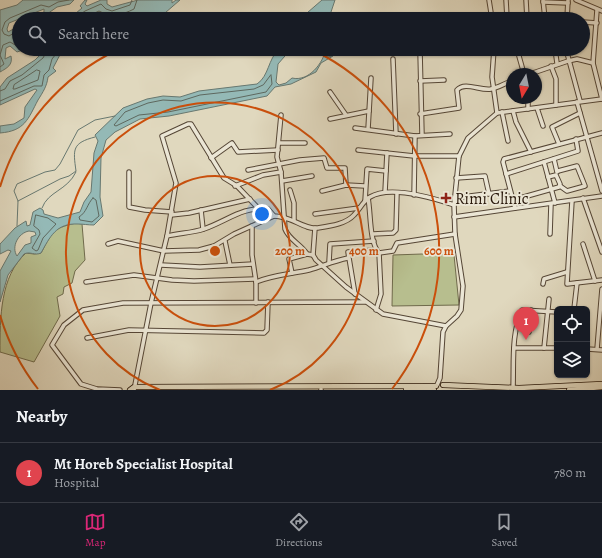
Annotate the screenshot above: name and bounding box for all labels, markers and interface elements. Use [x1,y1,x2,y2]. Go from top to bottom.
search box [12,12,590,56]
icon: search [26,23,48,45]
text: Search here [58,24,129,44]
north arrow [506,68,542,104]
place label: Rimi Clinic [455,188,529,210]
marker: Rimi Clinic [440,192,452,204]
your location [252,204,272,224]
text: 200 m [275,243,305,259]
text: 400 m [349,243,379,259]
text: 600 m [424,243,454,259]
centre of rings [208,244,222,258]
map controls [554,306,590,378]
button: locate [554,306,590,342]
pin: 1 [513,307,539,340]
button: layers [554,342,590,378]
text: Nearby [16,405,67,428]
text: Mt Horeb Specialist Hospital [54,454,233,474]
text: 1 [27,464,31,481]
text: 780 m [554,464,586,481]
text: Hospital [54,474,99,491]
tab: Map [84,511,106,550]
tab: Directions [275,511,323,550]
tab: Saved [491,511,518,550]

